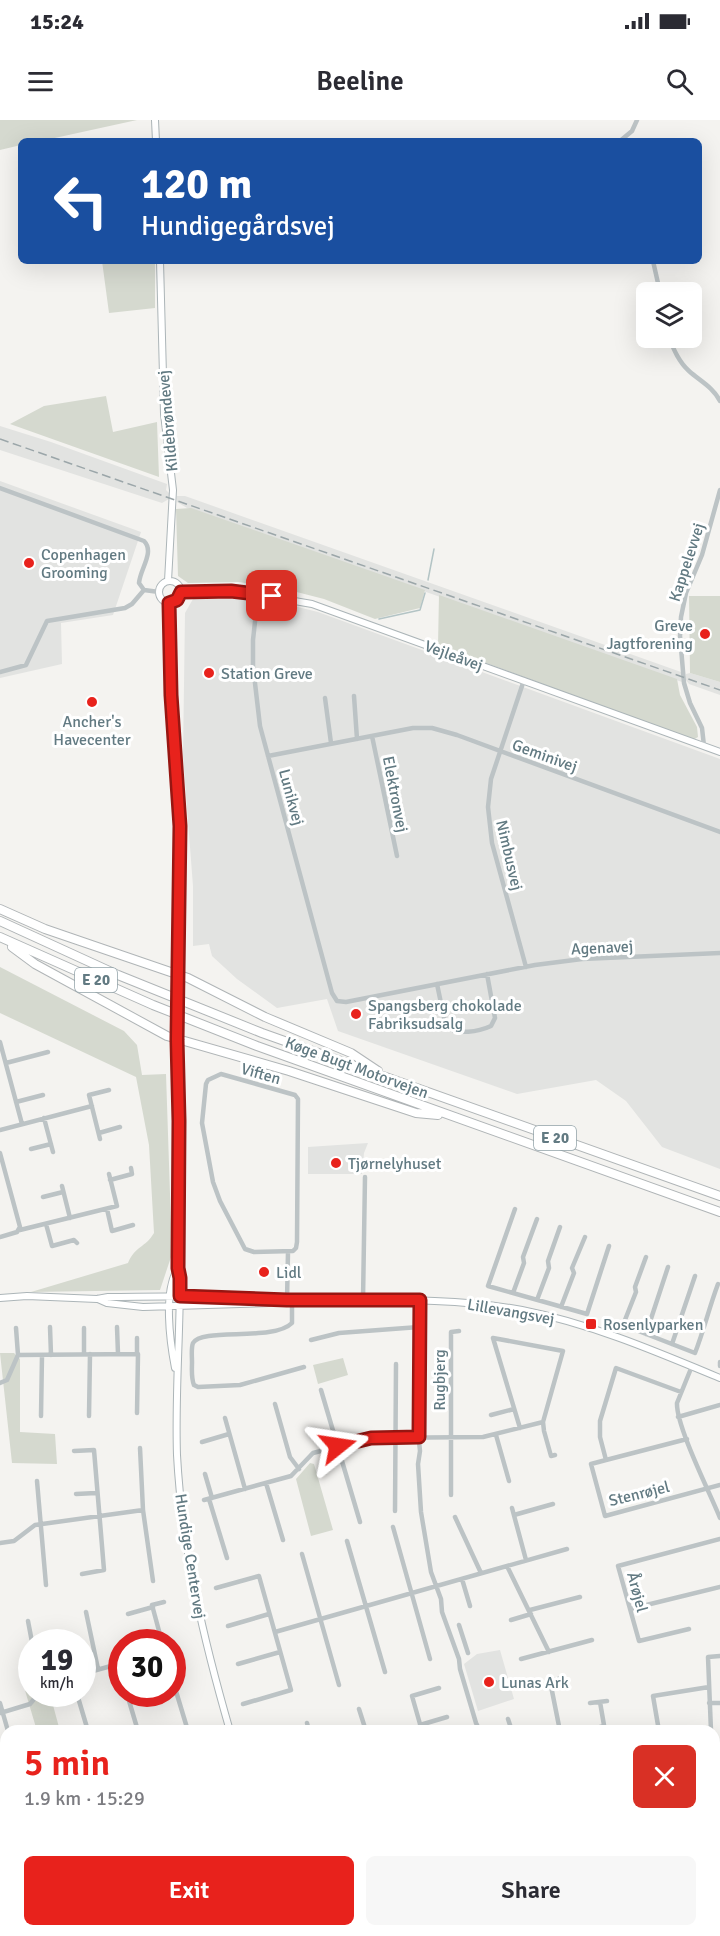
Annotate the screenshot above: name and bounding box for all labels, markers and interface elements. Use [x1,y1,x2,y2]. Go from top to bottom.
text: 15:24 [30,8,84,35]
icon: menu [24,65,57,98]
text: Beeline [316,65,404,98]
icon: search [663,65,696,98]
text: 120 m [141,159,252,210]
icon: left [42,162,120,240]
text: Hundigegårdsvej [141,210,335,243]
map controls [636,282,702,348]
button: layers [636,282,702,348]
street label: Kildebrøndevej [154,369,182,473]
street label: Kappelevvej [665,520,709,604]
place label: Copenhagen Grooming [41,545,126,583]
marker: Copenhagen Grooming [22,556,36,570]
pin [246,570,297,621]
icon: arrive [255,579,288,612]
place label: Greve Jagtforening [606,616,693,654]
marker: Greve Jagtforening [698,627,712,641]
street label: Vejleåvej [422,636,486,676]
place label: Station Greve [221,664,313,684]
marker: Station Greve [202,666,216,680]
marker: Ancher's Havecenter [85,695,99,709]
place label: Ancher's Havecenter [53,712,131,750]
street label: Geminivej [509,735,580,777]
street label: Elektronvej [378,754,412,834]
street label: Lunikvej [274,767,308,828]
street label: Nimbusvej [491,818,527,892]
street label: Agenavej [570,936,634,960]
road number: E 20 [75,968,117,992]
place label: Spangsberg chokolade Fabriksudsalg [368,996,522,1034]
marker: Spangsberg chokolade Fabriksudsalg [349,1007,363,1021]
street label: Køge Bugt Motorvejen [282,1033,431,1103]
street label: Viften [239,1059,283,1089]
road number: E 20 [534,1126,576,1150]
place label: Tjørnelyhuset [348,1154,442,1174]
marker: Tjørnelyhuset [329,1156,343,1170]
place label: Lidl [276,1263,302,1283]
marker: Lidl [257,1265,271,1279]
street label: Lillevangsvej [466,1294,556,1330]
place label: Rosenlyparken [603,1315,703,1335]
marker: Rosenlyparken [584,1317,598,1331]
street label: Rugbjerg [430,1349,450,1411]
position arrow [306,1414,370,1478]
street label: Stenrøjel [607,1477,672,1511]
street label: Hundige Centervej [170,1492,210,1620]
street label: Årøjel [622,1570,652,1615]
speed limit sign: 30 [108,1629,186,1707]
text: 19 [41,1642,73,1679]
place label: Lunas Ark [501,1673,569,1693]
text: km/h [40,1674,74,1692]
marker: Lunas Ark [482,1675,496,1689]
text: 5 min [24,1741,110,1786]
button: close [633,1745,696,1808]
text: 1.9 km · 15:29 [24,1786,145,1811]
button: Exit [24,1856,354,1925]
button: Share [366,1856,696,1925]

